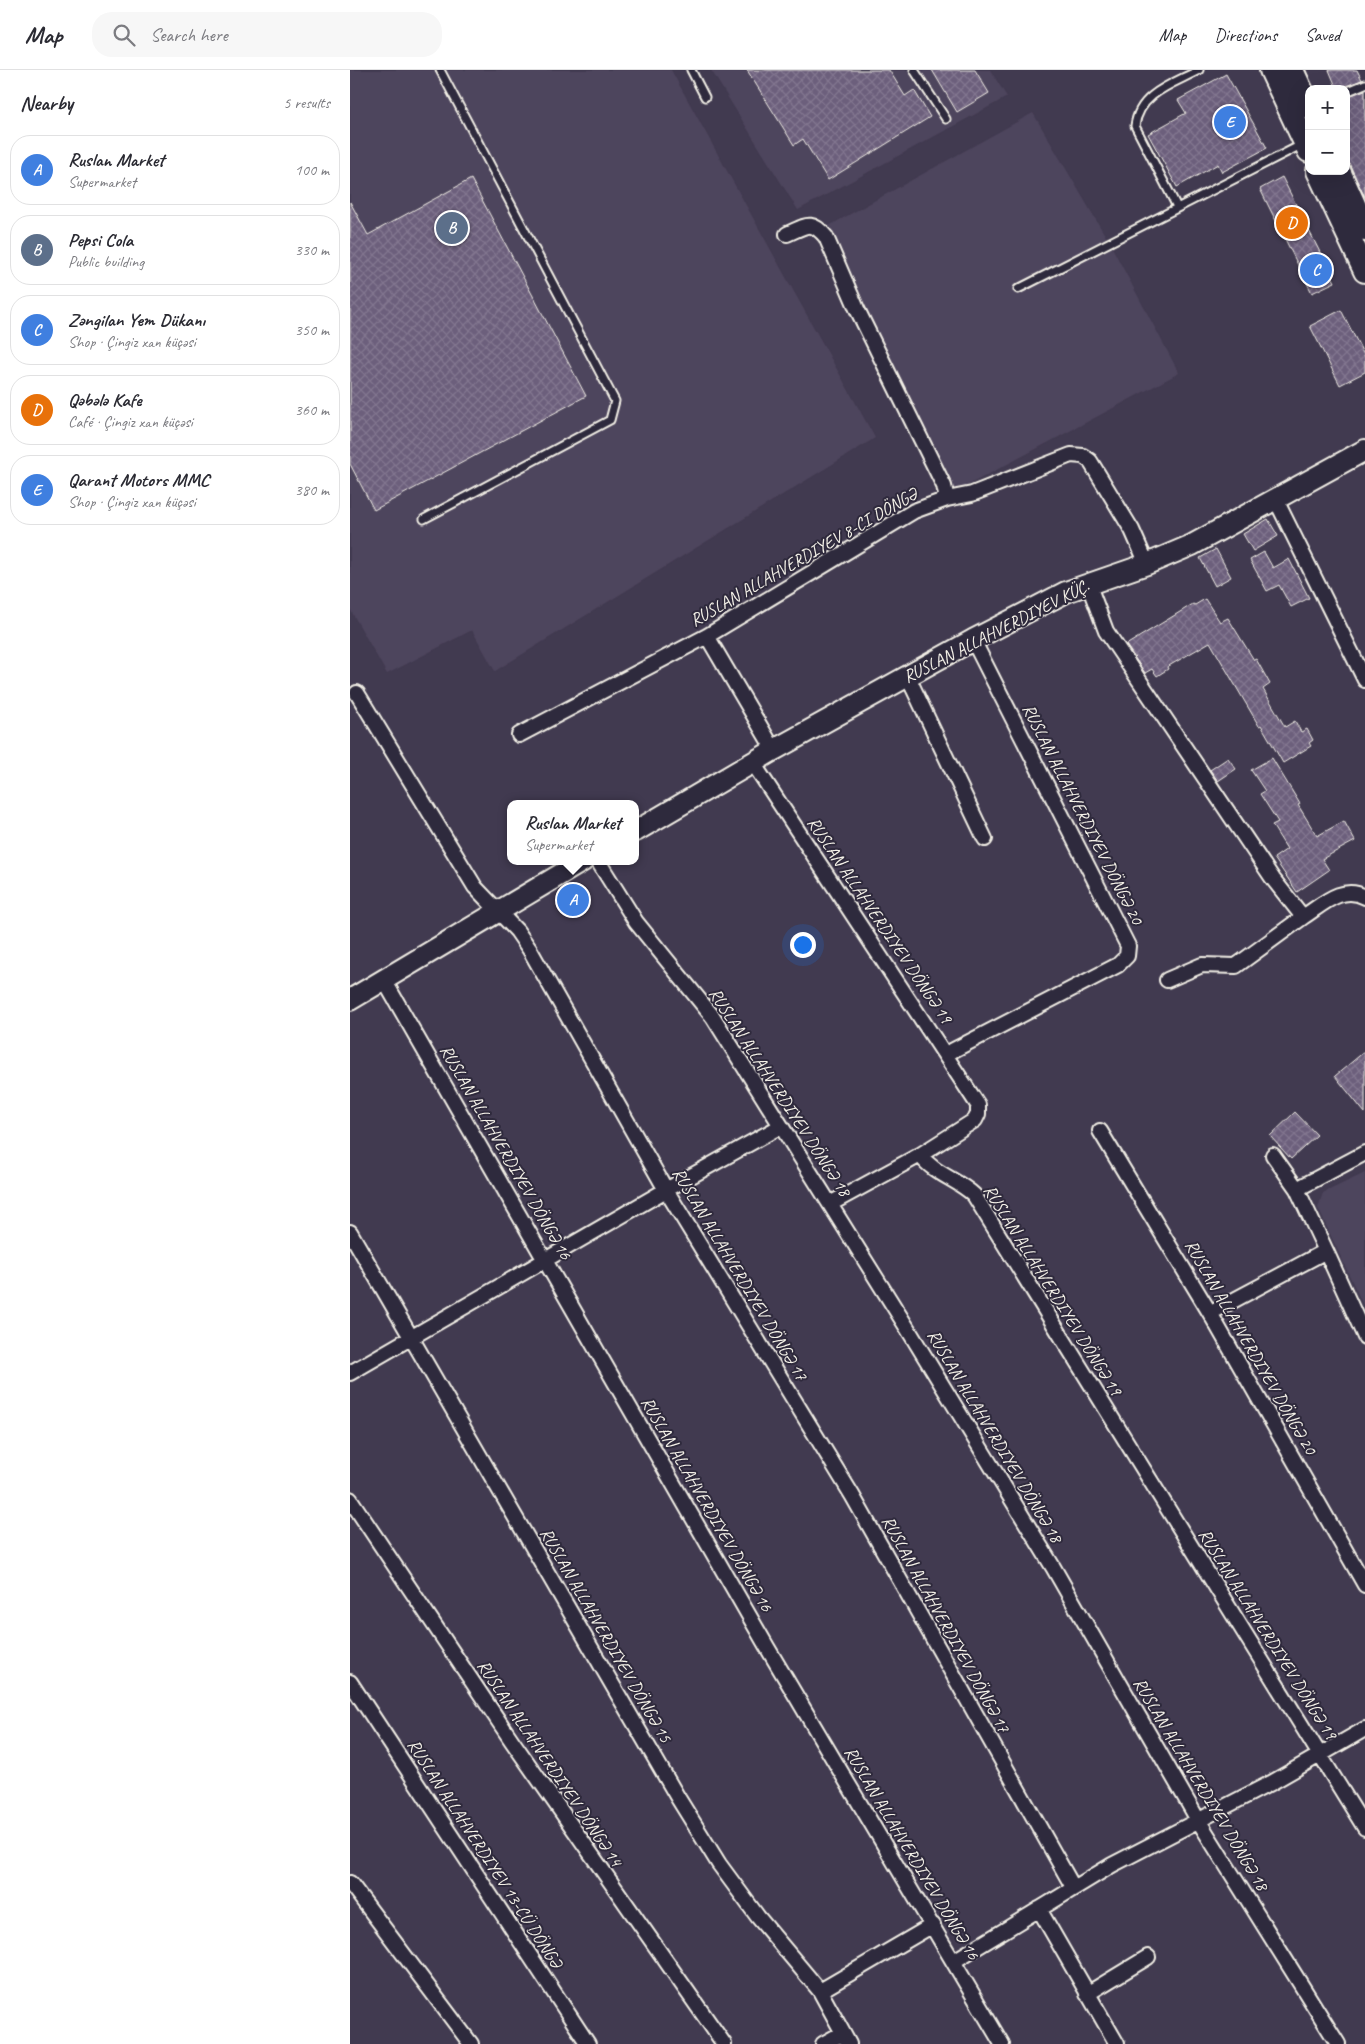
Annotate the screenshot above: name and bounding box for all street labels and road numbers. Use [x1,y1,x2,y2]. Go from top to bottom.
street label: RUSLAN ALLAHVERDIYEV 8-CI DÖNGƏ [686,481,923,631]
street label: RUSLAN ALLAHVERDIYEV KÜÇ. [899,574,1094,688]
street label: RUSLAN ALLAHVERDIYEV DÖNGƏ 20 [1018,700,1149,930]
street label: RUSLAN ALLAHVERDIYEV DÖNGƏ 19 [803,812,959,1029]
street label: RUSLAN ALLAHVERDIYEV DÖNGƏ 18 [704,983,857,1202]
street label: RUSLAN ALLAHVERDIYEV DÖNGƏ 16 [435,1041,577,1264]
street label: RUSLAN ALLAHVERDIYEV DÖNGƏ 17 [668,1164,813,1385]
street label: RUSLAN ALLAHVERDIYEV DÖNGƏ 19 [979,1180,1128,1401]
street label: RUSLAN ALLAHVERDIYEV DÖNGƏ 20 [1180,1236,1323,1460]
street label: RUSLAN ALLAHVERDIYEV DÖNGƏ 18 [923,1326,1068,1548]
street label: RUSLAN ALLAHVERDIYEV DÖNGƏ 16 [636,1393,778,1616]
street label: RUSLAN ALLAHVERDIYEV DÖNGƏ 17 [877,1512,1015,1737]
street label: RUSLAN ALLAHVERDIYEV DÖNGƏ 15 [535,1524,677,1747]
street label: RUSLAN ALLAHVERDIYEV DÖNGƏ 19 [1194,1524,1343,1745]
street label: RUSLAN ALLAHVERDIYEV DÖNGƏ 14 [473,1655,629,1872]
street label: RUSLAN ALLAHVERDIYEV DÖNGƏ 18 [1129,1674,1274,1896]
street label: RUSLAN ALLAHVERDIYEV 13-CÜ DÖNGƏ [403,1735,569,1974]
street label: RUSLAN ALLAHVERDIYEV DÖNGƏ 16 [840,1743,985,1964]

